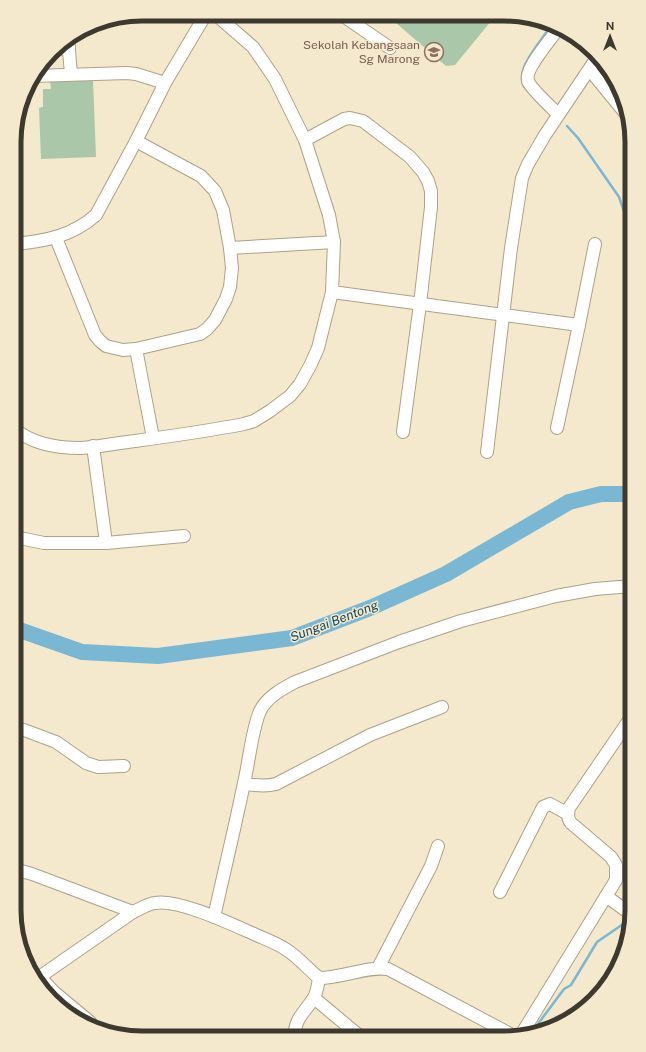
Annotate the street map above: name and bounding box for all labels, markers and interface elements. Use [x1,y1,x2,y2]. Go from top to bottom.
north arrow [590,16,630,56]
text: N [606,20,614,32]
place label: Sekolah Kebangsaan Sg Marong [303,38,420,66]
school or university icon: Sekolah Kebangsaan Sg Marong [423,41,445,63]
water label: Sungai Bentong [288,597,380,645]

